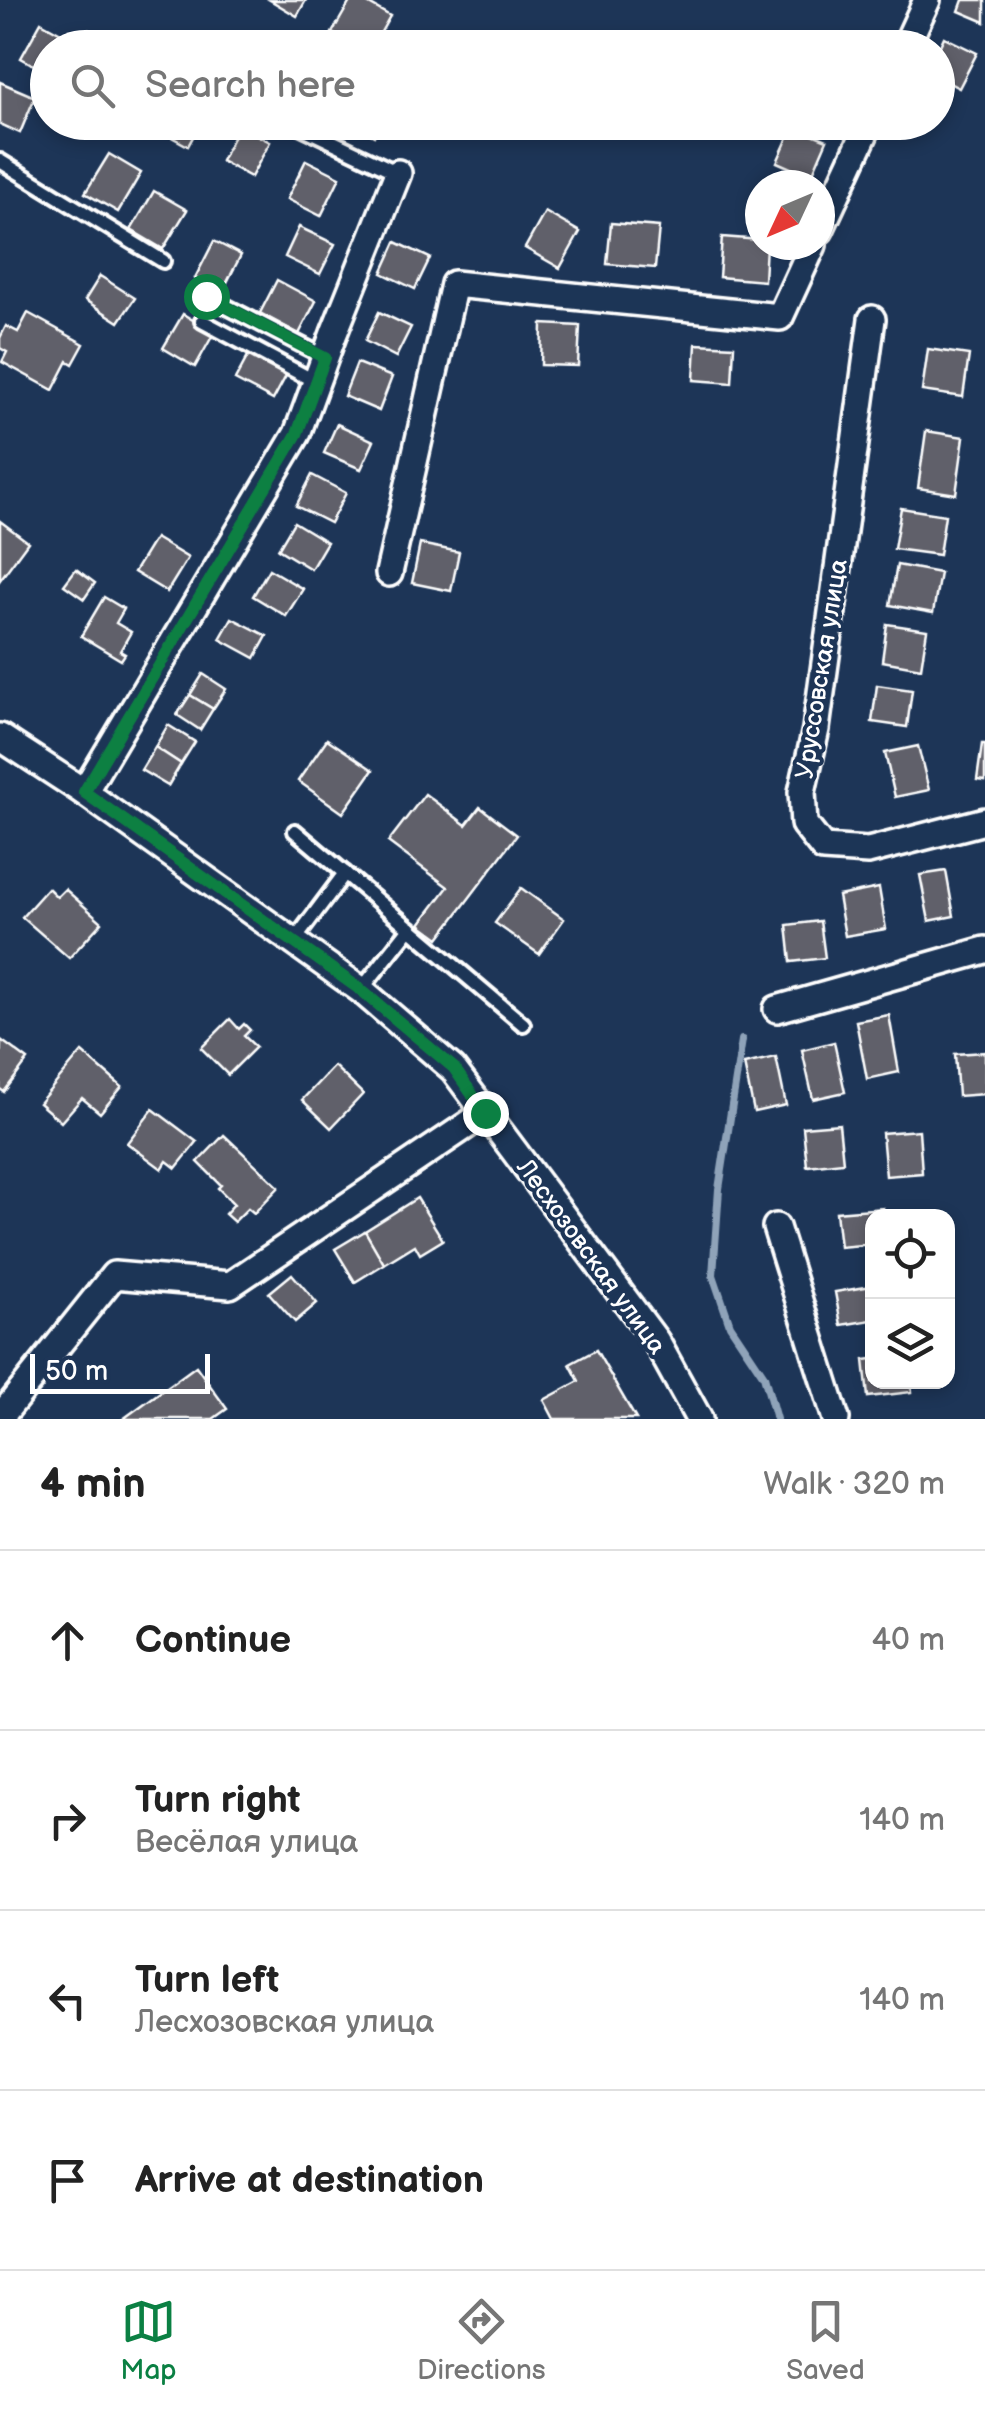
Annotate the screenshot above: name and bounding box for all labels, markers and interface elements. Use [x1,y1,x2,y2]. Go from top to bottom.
search box [30,30,955,140]
icon: search [65,58,120,113]
text: Search here [145,63,356,108]
north arrow [745,170,835,260]
route start [184,274,230,320]
street label: Уруссовская улица [789,557,855,781]
route end [463,1091,509,1137]
street label: Лесхозовская улица [509,1152,672,1361]
map controls [865,1209,955,1389]
button: locate [865,1209,955,1299]
button: layers [865,1299,955,1389]
scale bar [30,1349,210,1394]
text: 50 m [45,1355,108,1388]
text: 4 min [40,1459,146,1510]
text: Walk · 320 m [763,1465,945,1504]
icon: ahead [40,1613,95,1668]
text: Continue [135,1618,291,1663]
text: 40 m [872,1621,945,1660]
text: Turn right [135,1778,300,1823]
icon: right [40,1793,95,1848]
text: 140 m [859,1801,945,1840]
text: Весёлая улица [135,1823,359,1862]
text: Turn left [135,1958,279,2003]
icon: left [40,1973,95,2028]
text: 140 m [859,1981,945,2020]
text: Лесхозовская улица [135,2003,434,2042]
icon: arrive [40,2153,95,2208]
text: Arrive at destination [135,2158,484,2203]
tab: Map [120,2294,177,2387]
tab: Directions [417,2294,546,2387]
tab: Saved [786,2294,865,2387]

